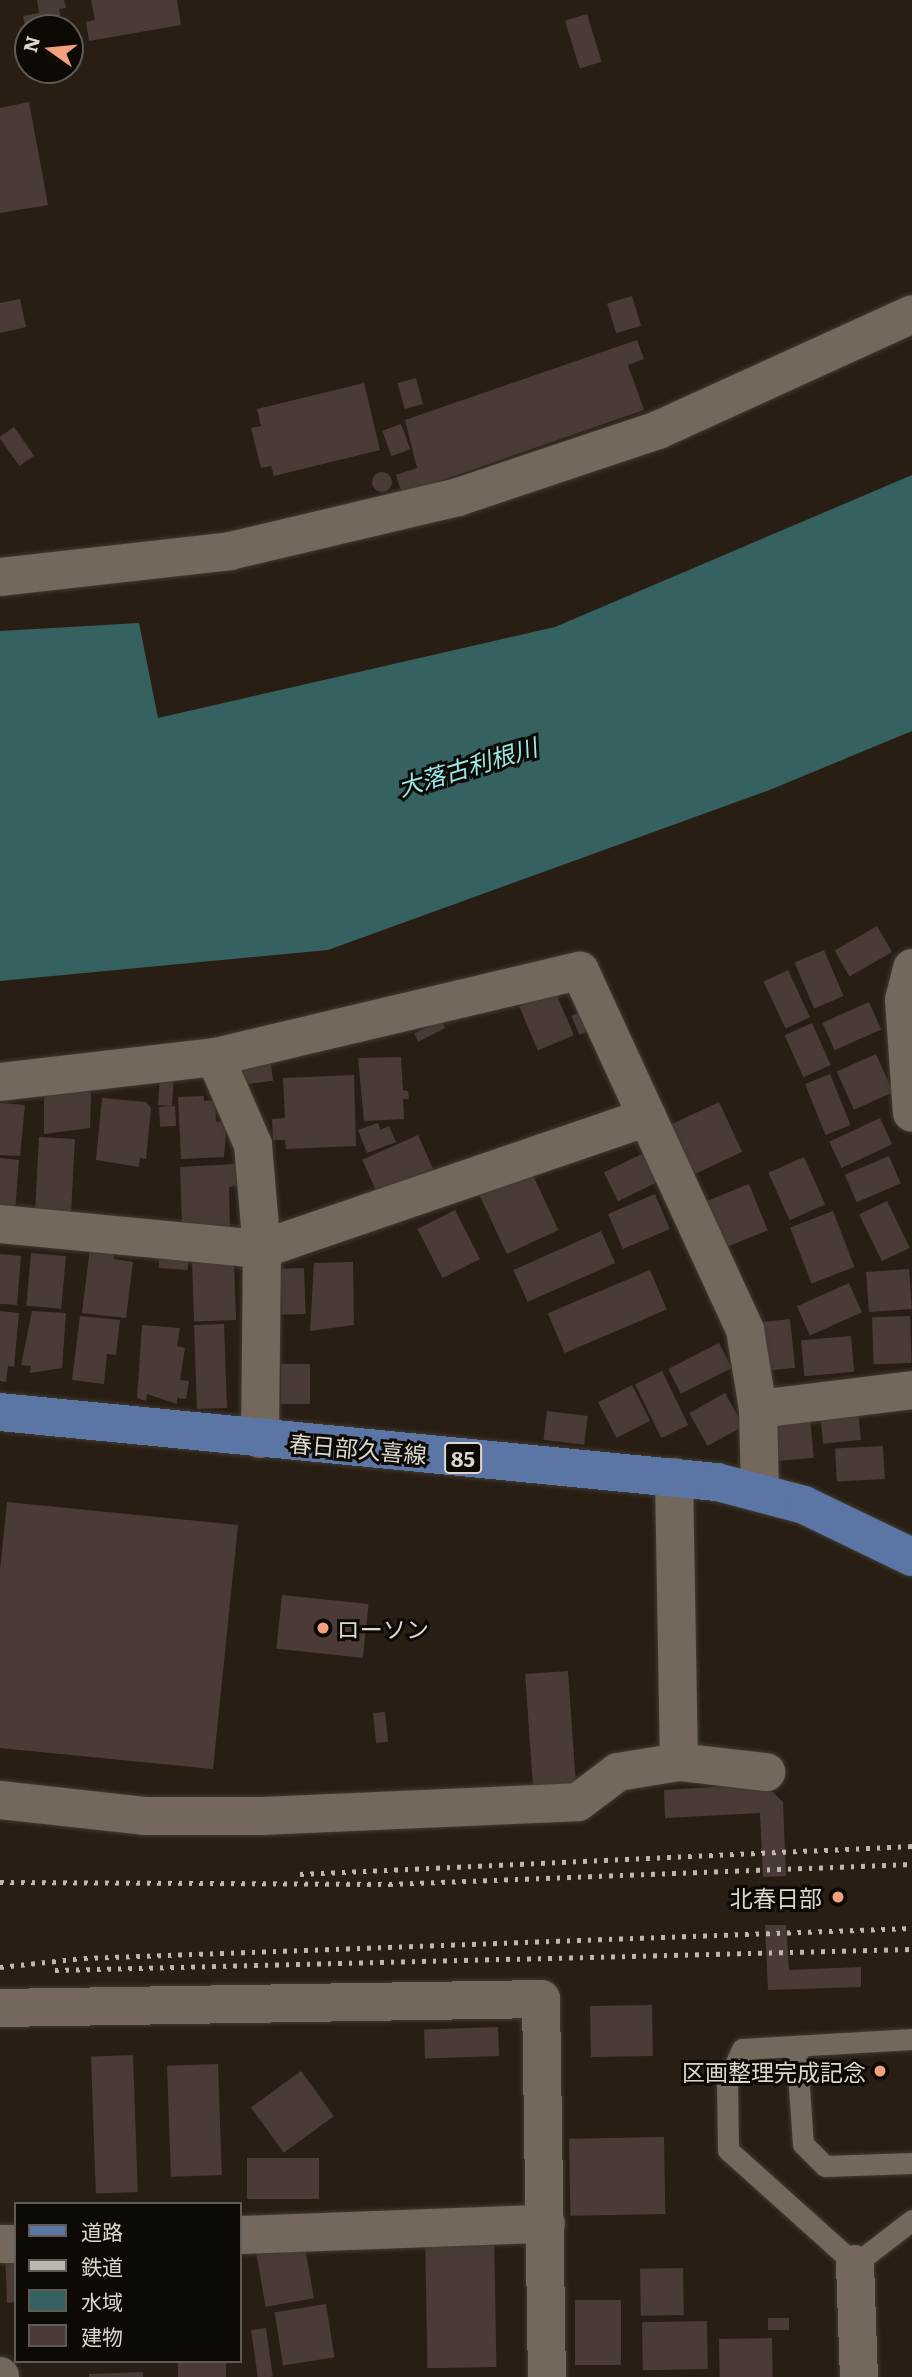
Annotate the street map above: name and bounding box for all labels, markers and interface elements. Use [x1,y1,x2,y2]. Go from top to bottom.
north arrow [14,14,84,84]
text: N [15,33,46,55]
water label: 大落古利根川 [394,731,540,801]
street label: 春日部久喜線 [288,1428,428,1468]
road number: 85 [444,1440,482,1476]
place label: ローソン [337,1614,429,1642]
marker: ローソン [315,1620,331,1636]
place label: 北春日部 [730,1883,822,1911]
marker: 北春日部 [828,1887,848,1907]
place label: 区画整理完成記念 [682,2057,866,2085]
marker: 区画整理完成記念 [872,2063,888,2079]
legend [14,2202,242,2363]
text: 道路 [81,2215,123,2246]
text: 鉄道 [81,2250,123,2281]
text: 水域 [81,2285,123,2316]
text: 建物 [81,2320,123,2351]

